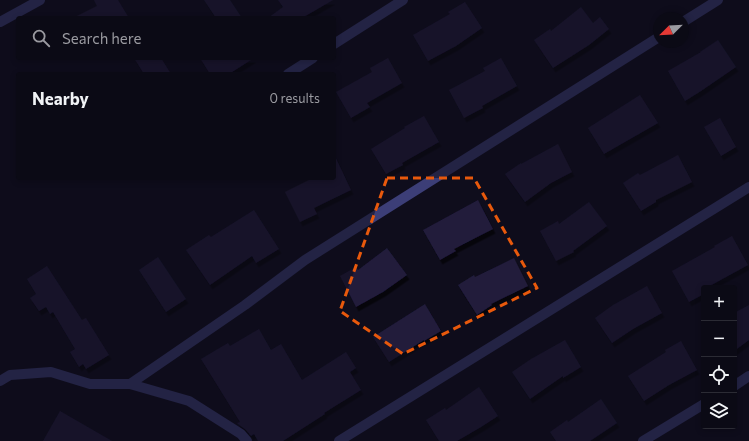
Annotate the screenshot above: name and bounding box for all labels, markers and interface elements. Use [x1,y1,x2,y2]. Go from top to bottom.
north arrow [653,12,689,48]
search box [16,16,336,60]
icon: search [30,27,52,49]
text: Search here [62,29,141,47]
text: Nearby [32,88,89,109]
text: 0 results [269,90,320,106]
map controls [701,285,737,429]
button: + [701,285,737,321]
button: − [701,321,737,357]
button: locate [701,357,737,393]
button: layers [701,393,737,429]

